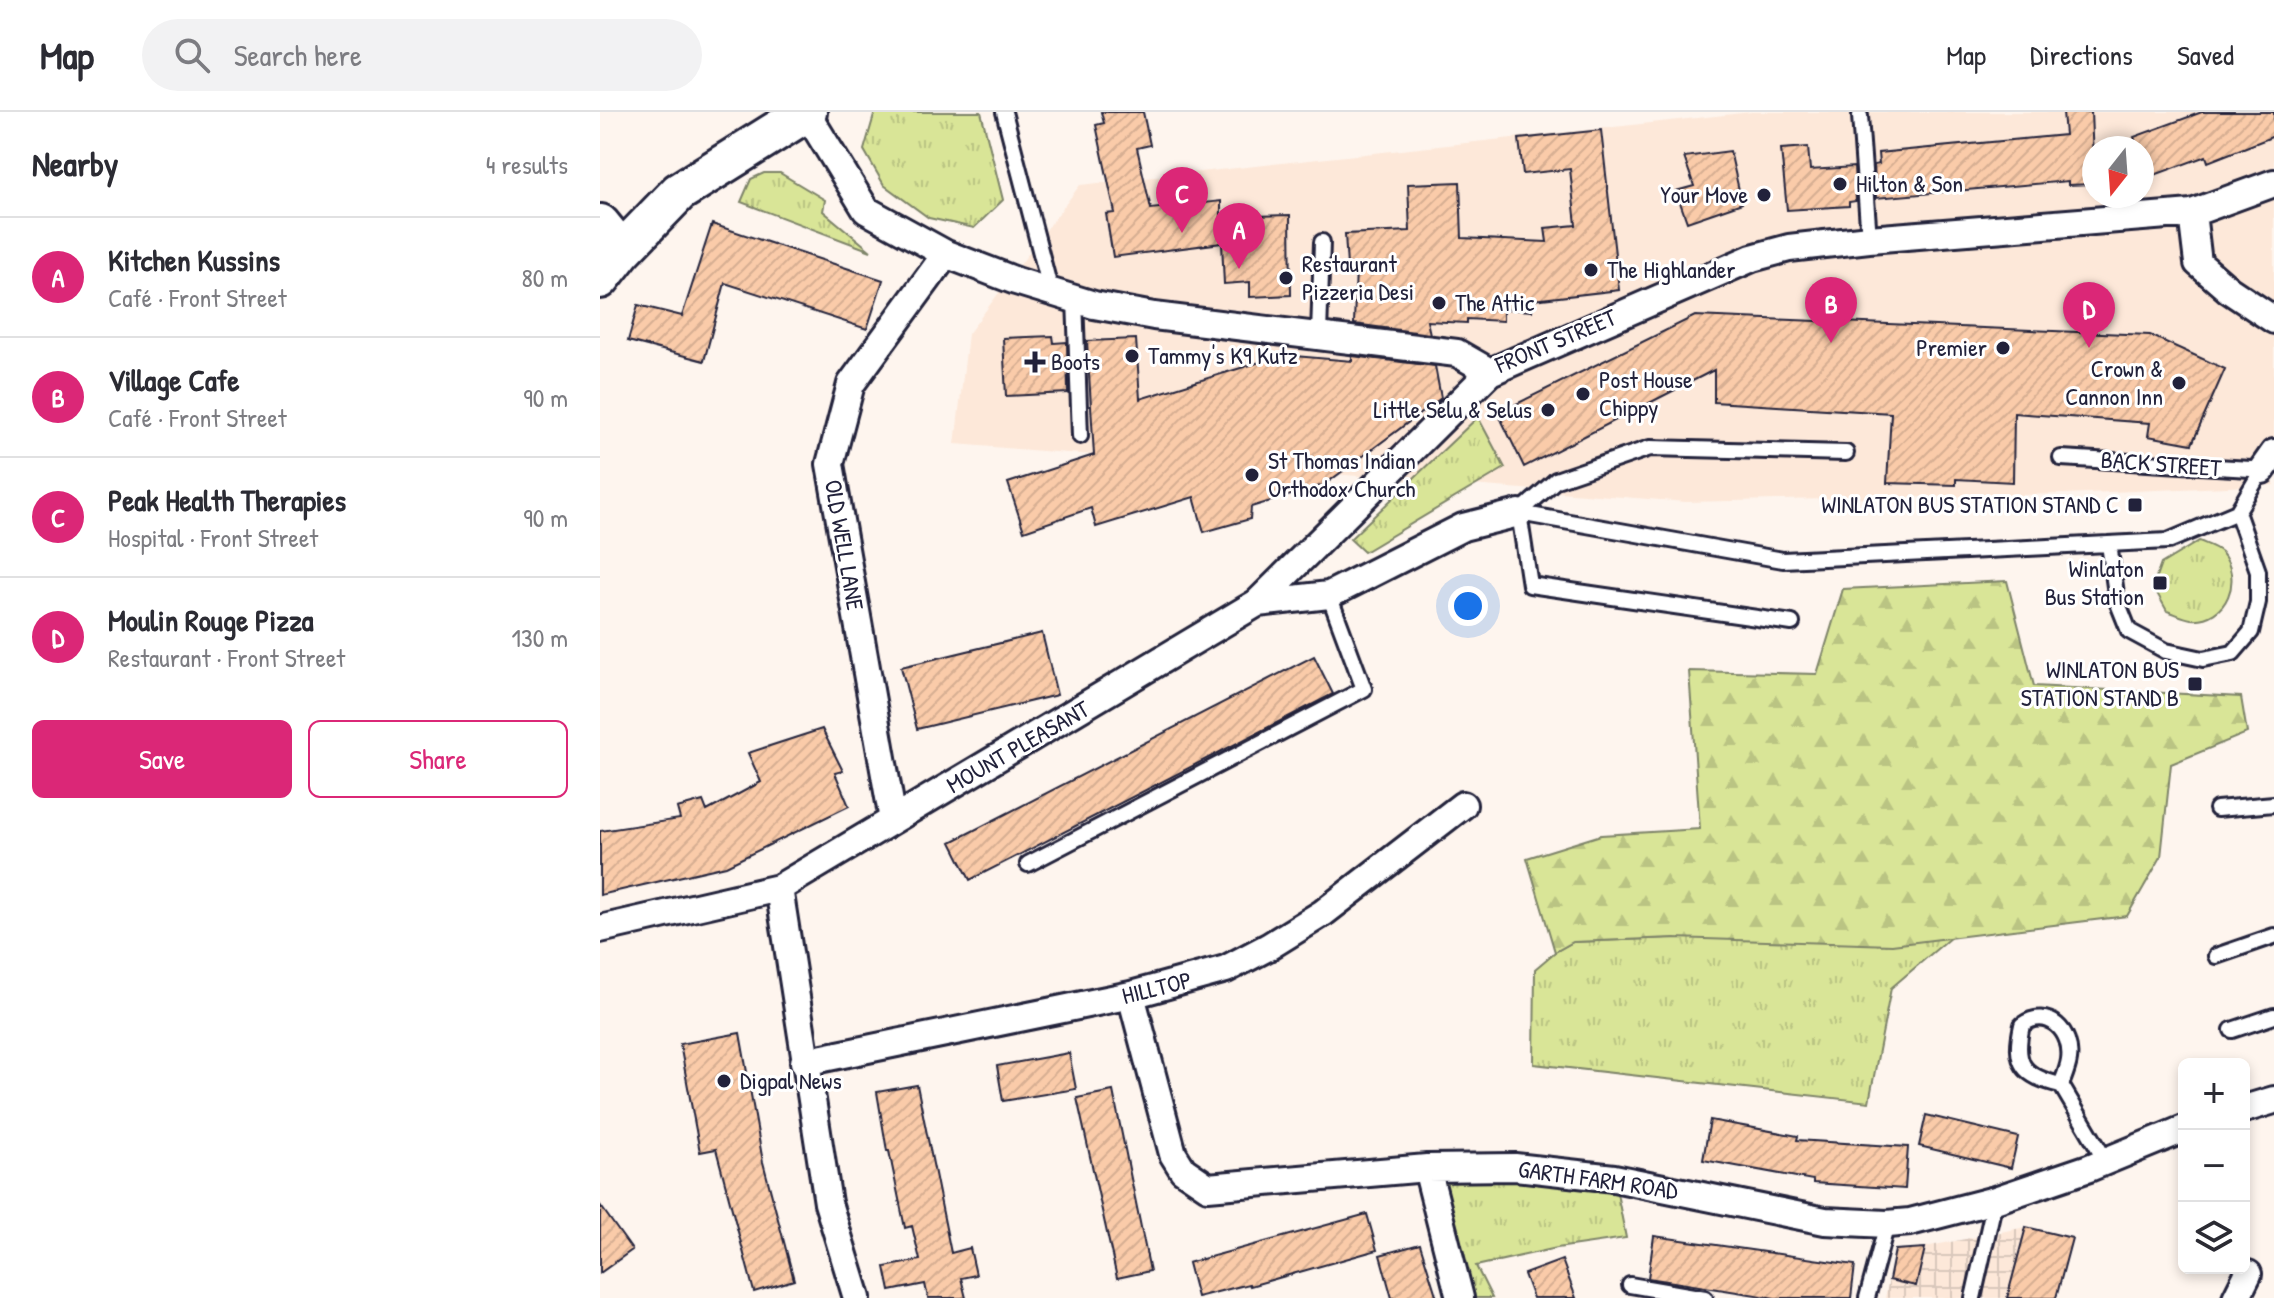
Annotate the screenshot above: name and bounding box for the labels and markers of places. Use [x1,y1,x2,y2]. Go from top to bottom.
pin: C [1156,167,1208,233]
place label: Hilton & Son [1856,167,1963,199]
marker: Hilton & Son [1831,175,1849,193]
place label: Your Move [1660,178,1748,210]
marker: Your Move [1755,186,1773,204]
pin: A [1213,203,1265,269]
place label: Restaurant Pizzeria Desi [1302,247,1414,307]
place label: The Highlander [1607,253,1736,285]
marker: The Highlander [1582,261,1600,279]
marker: Restaurant Pizzeria Desi [1277,269,1295,287]
pin: B [1805,277,1857,343]
pin: D [2063,282,2115,348]
place label: The Attic [1455,286,1535,318]
marker: The Attic [1430,294,1448,312]
place label: Premier [1916,331,1987,363]
place label: Tammy's K9 Kutz [1148,339,1298,371]
marker: Premier [1994,339,2012,357]
place label: Boots [1051,345,1100,377]
marker: Tammy's K9 Kutz [1123,347,1141,365]
place label: Crown & Cannon Inn [2065,352,2163,412]
marker: Boots [1026,353,1044,371]
place label: Post House Chippy [1599,363,1693,423]
marker: Crown & Cannon Inn [2170,374,2188,392]
marker: Post House Chippy [1574,385,1592,403]
place label: Little Selu & Selus [1374,393,1532,425]
marker: Little Selu & Selus [1539,401,1557,419]
place label: St Thomas Indian Orthodox Church [1268,444,1416,504]
marker: St Thomas Indian Orthodox Church [1243,466,1261,484]
place label: WINLATON BUS STATION STAND C [1821,488,2119,520]
marker: WINLATON BUS STATION STAND C [2126,496,2144,514]
place label: Winlaton Bus Station [2045,552,2144,612]
marker: Winlaton Bus Station [2151,574,2169,592]
place label: WINLATON BUS STATION STAND B [2021,653,2179,713]
marker: WINLATON BUS STATION STAND B [2186,675,2204,693]
place label: Digpal News [740,1064,842,1096]
marker: Digpal News [715,1072,733,1090]

